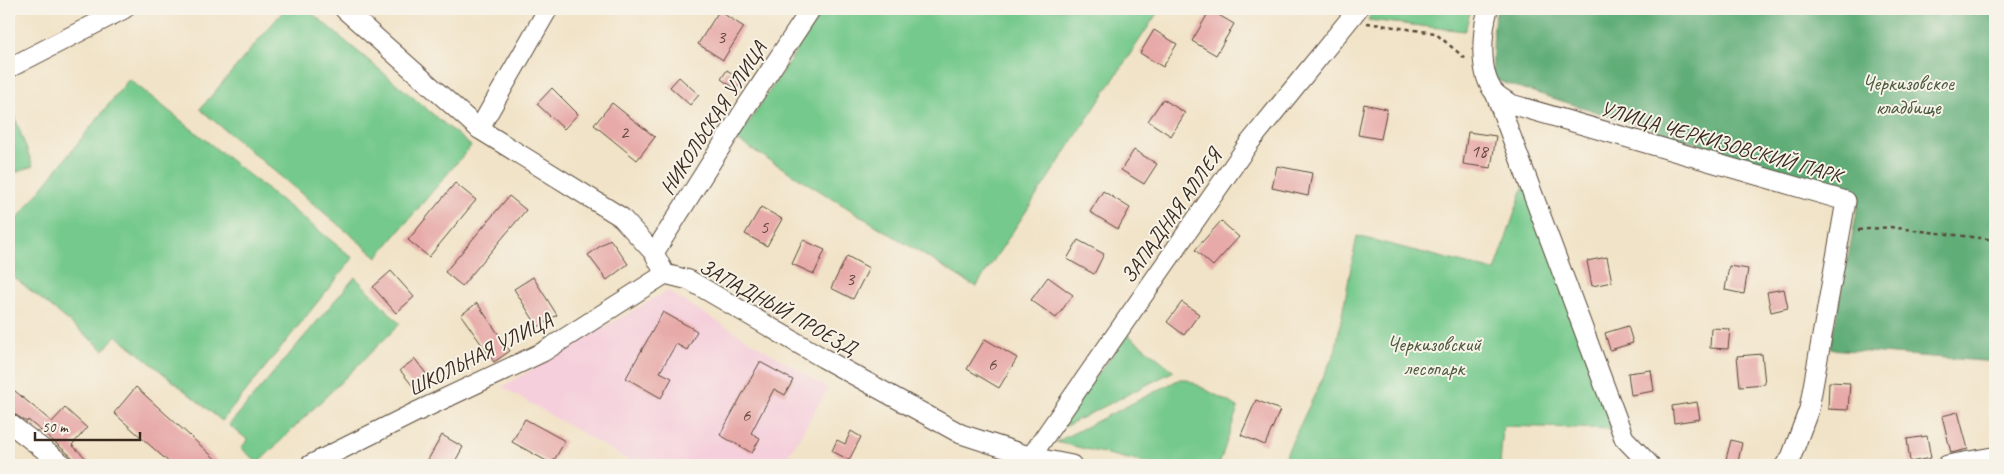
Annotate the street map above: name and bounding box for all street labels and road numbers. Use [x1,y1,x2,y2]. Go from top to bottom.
street label: НИКОЛЬСКАЯ УЛИЦА [654,36,773,199]
street label: УЛИЦА ЧЕРКИЗОВСКИЙ ПАРК [1597,95,1848,190]
street label: ЗАПАДНАЯ АЛЛЕЯ [1115,141,1229,288]
street label: ЗАПАДНЫЙ ПРОЕЗД [695,253,863,362]
street label: ШКОЛЬНАЯ УЛИЦА [403,306,557,402]

